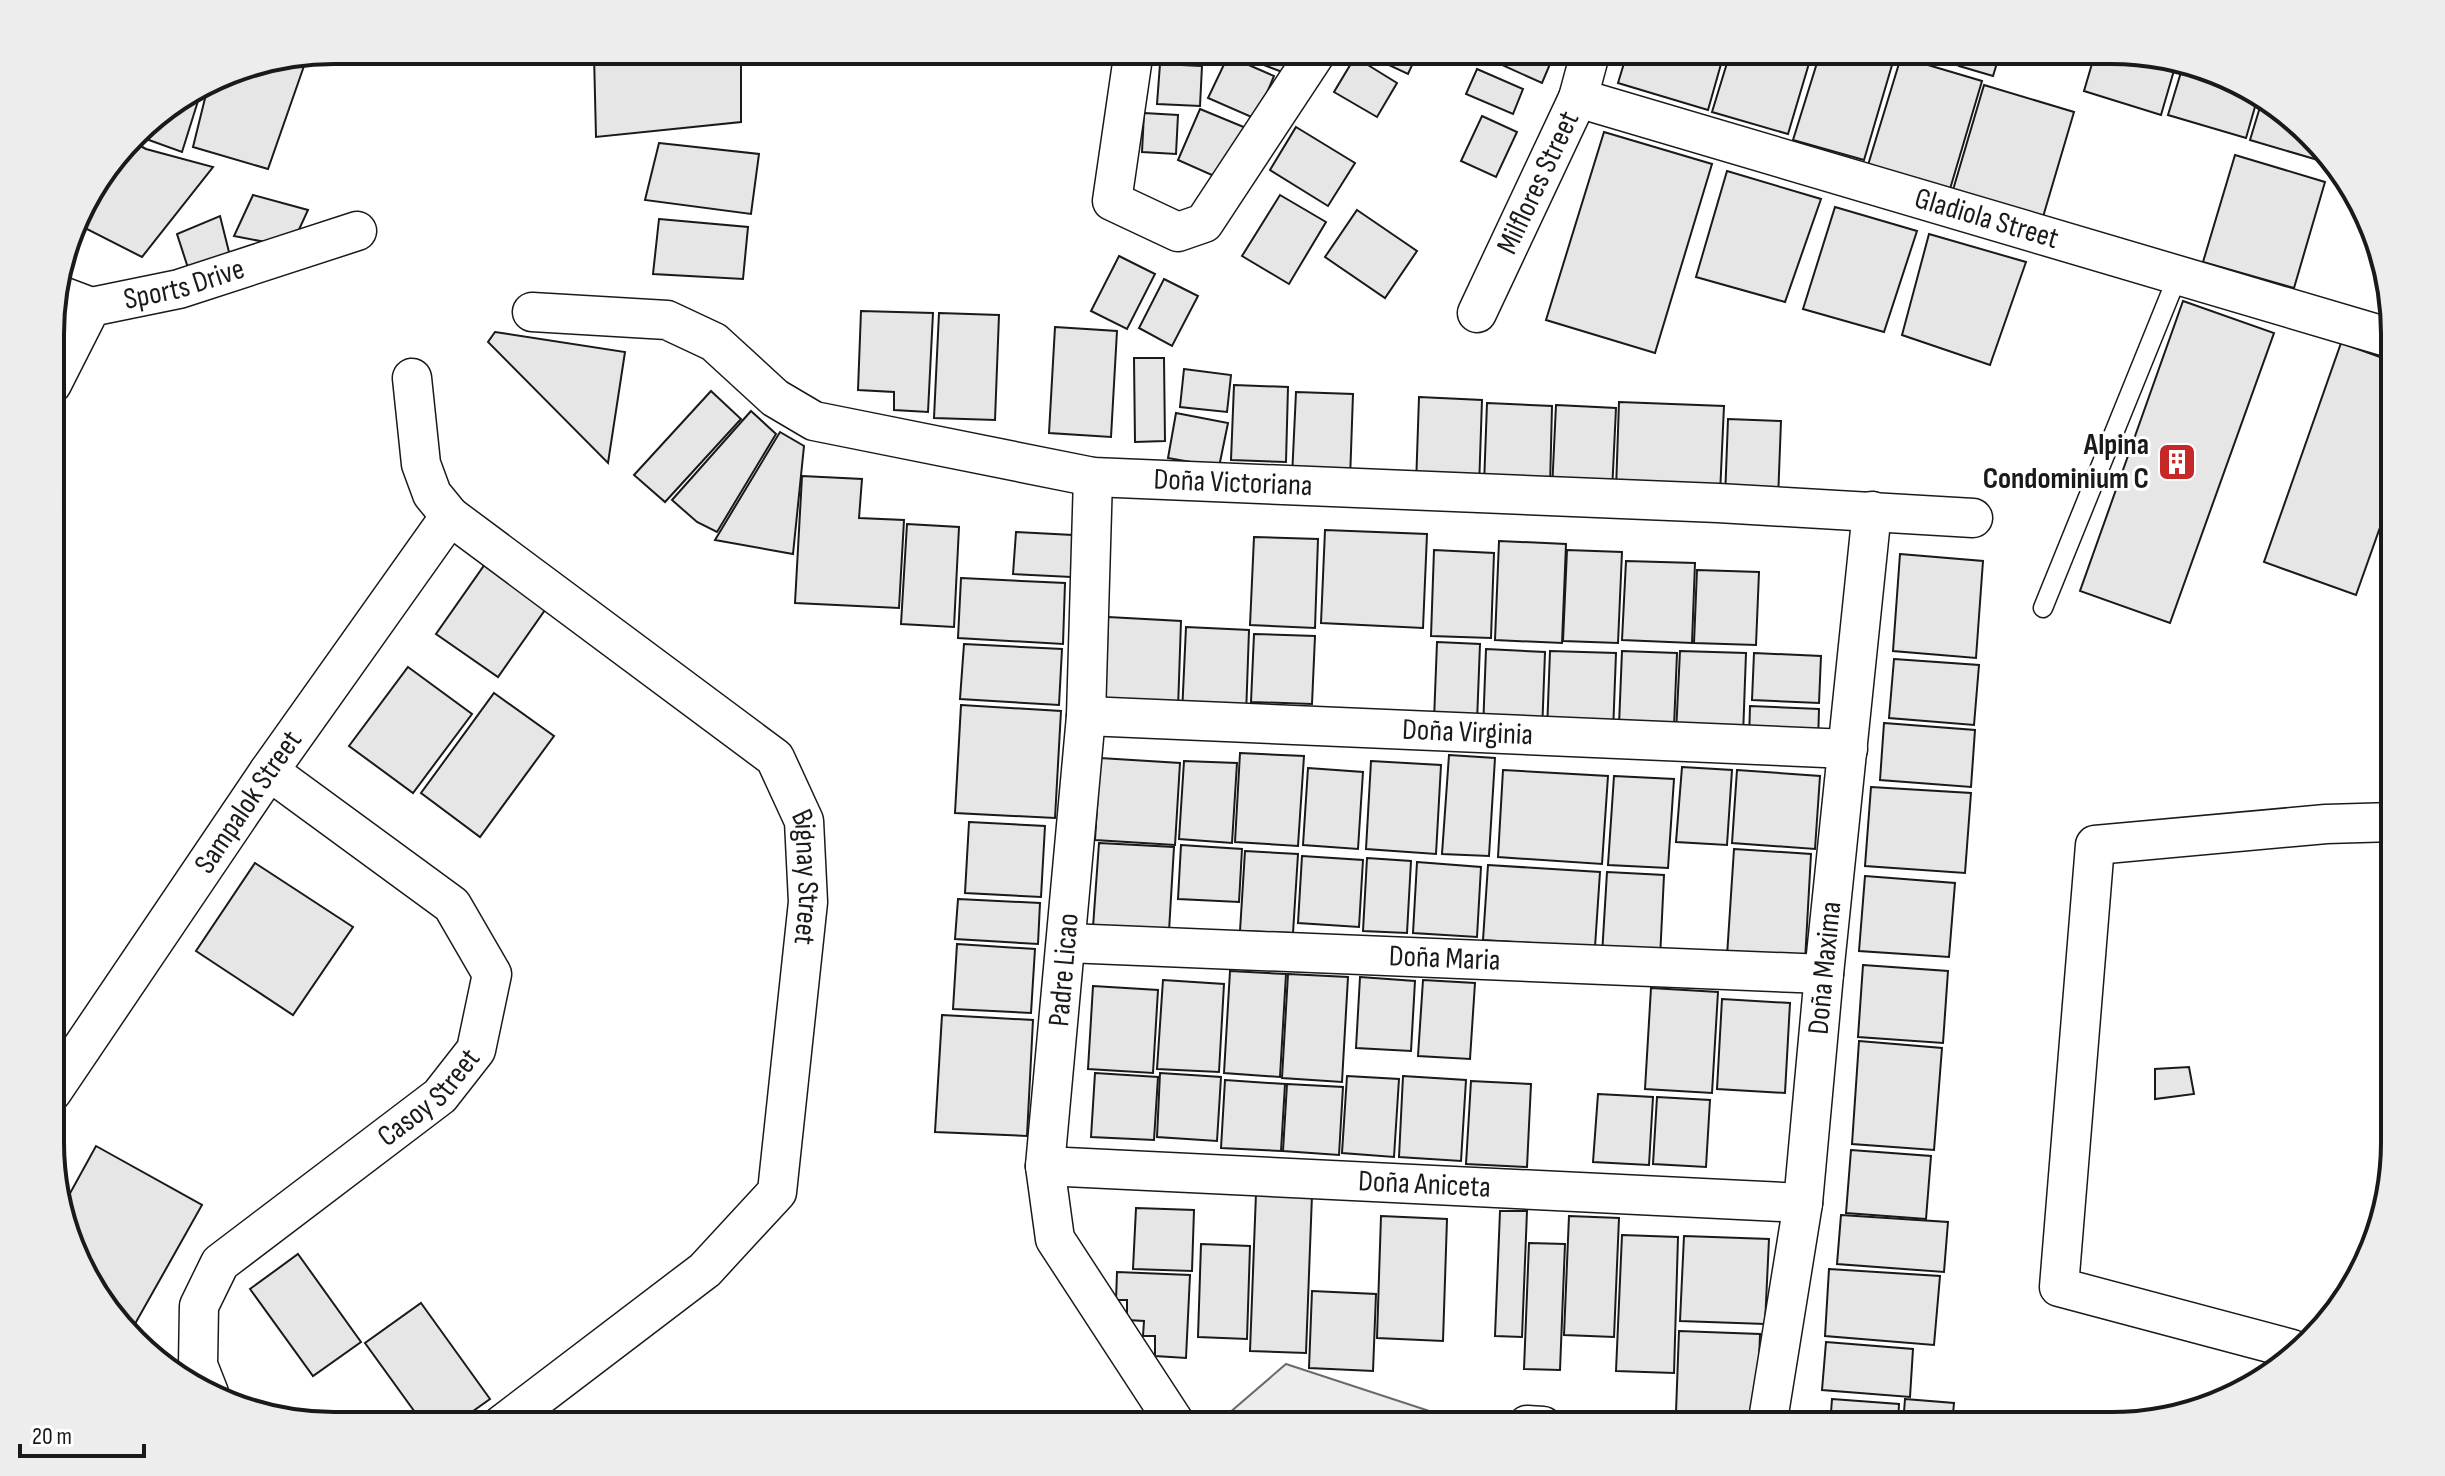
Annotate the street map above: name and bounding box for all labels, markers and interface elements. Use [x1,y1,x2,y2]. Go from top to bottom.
street label: Milflores Street [1489,105,1587,260]
street label: Gladiola Street [1910,180,2063,257]
street label: Sports Drive [121,251,249,318]
place label: Alpina Condominium C [1983,427,2149,497]
building icon: Alpina Condominium C [2156,441,2198,483]
street label: Doña Victoriana [1153,462,1313,504]
street label: Doña Virginia [1401,712,1534,753]
street label: Sampalok Street [187,724,310,881]
street label: Bignay Street [783,804,826,947]
street label: Doña Maxima [1801,900,1849,1036]
street label: Padre Licao [1041,912,1087,1028]
street label: Doña Maria [1388,938,1501,979]
street label: Casoy Street [371,1042,488,1155]
street label: Doña Aniceta [1357,1163,1492,1206]
scale bar [20,1408,144,1458]
text: 20 m [32,1422,72,1451]

